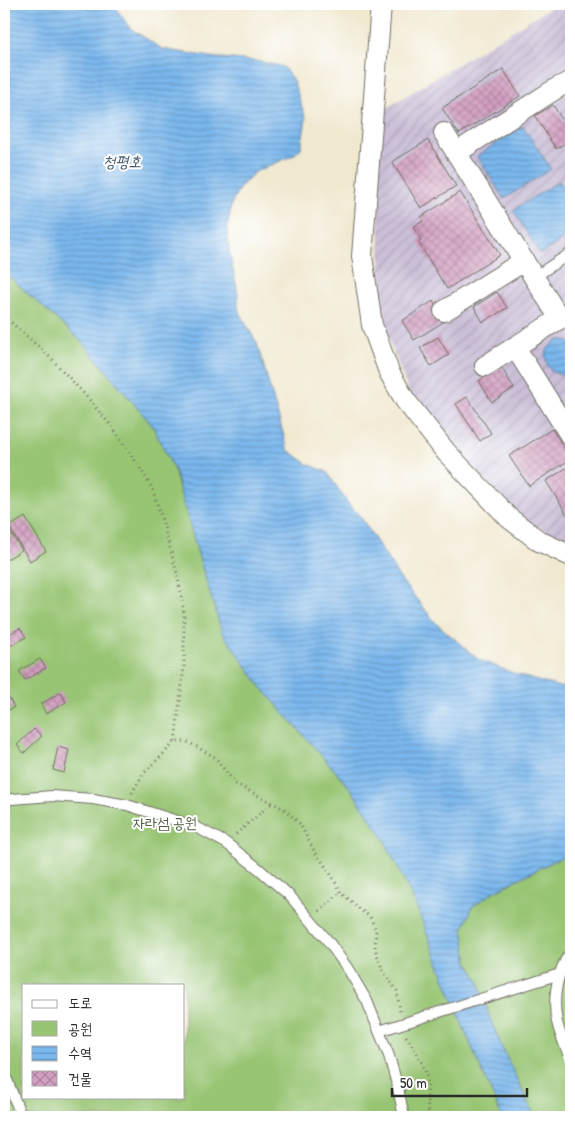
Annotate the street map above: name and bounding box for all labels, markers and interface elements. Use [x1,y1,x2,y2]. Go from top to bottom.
water label: 청평호 [103,150,141,172]
park label: 자라섬 공원 [133,812,197,833]
legend [22,984,185,1098]
text: 도로 [68,992,92,1013]
text: 공원 [68,1018,92,1039]
text: 수역 [68,1042,92,1063]
scale bar [392,1066,528,1098]
text: 건물 [68,1068,92,1089]
text: 50 m [400,1072,427,1093]

